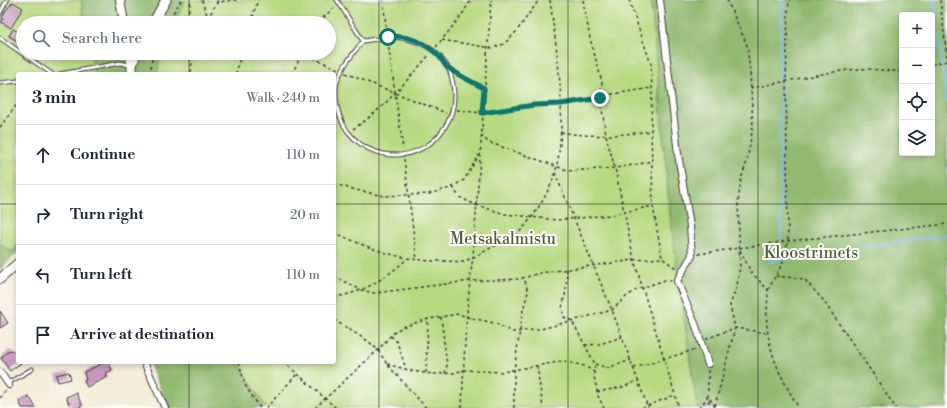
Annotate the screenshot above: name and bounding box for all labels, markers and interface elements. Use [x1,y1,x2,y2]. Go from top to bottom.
map controls [899,12,935,156]
button: + [899,12,935,48]
search box [16,16,336,60]
icon: search [30,27,52,49]
route start [379,28,397,46]
text: Search here [62,29,142,48]
button: − [899,48,935,84]
button: locate [899,84,935,120]
text: 3 min [32,87,76,109]
route end [591,89,609,107]
text: Walk · 240 m [246,90,320,106]
button: layers [899,120,935,156]
icon: ahead [32,144,54,166]
text: Continue [70,145,135,164]
text: 110 m [286,147,320,163]
icon: right [32,204,54,226]
text: Turn right [70,205,144,224]
text: 20 m [290,207,320,223]
park label: Metsakalmistu [450,229,556,249]
park label: Kloostrimets [764,243,858,263]
icon: left [32,264,54,286]
text: Turn left [70,265,132,284]
text: 110 m [286,267,320,283]
icon: arrive [32,324,54,346]
text: Arrive at destination [70,325,214,344]

